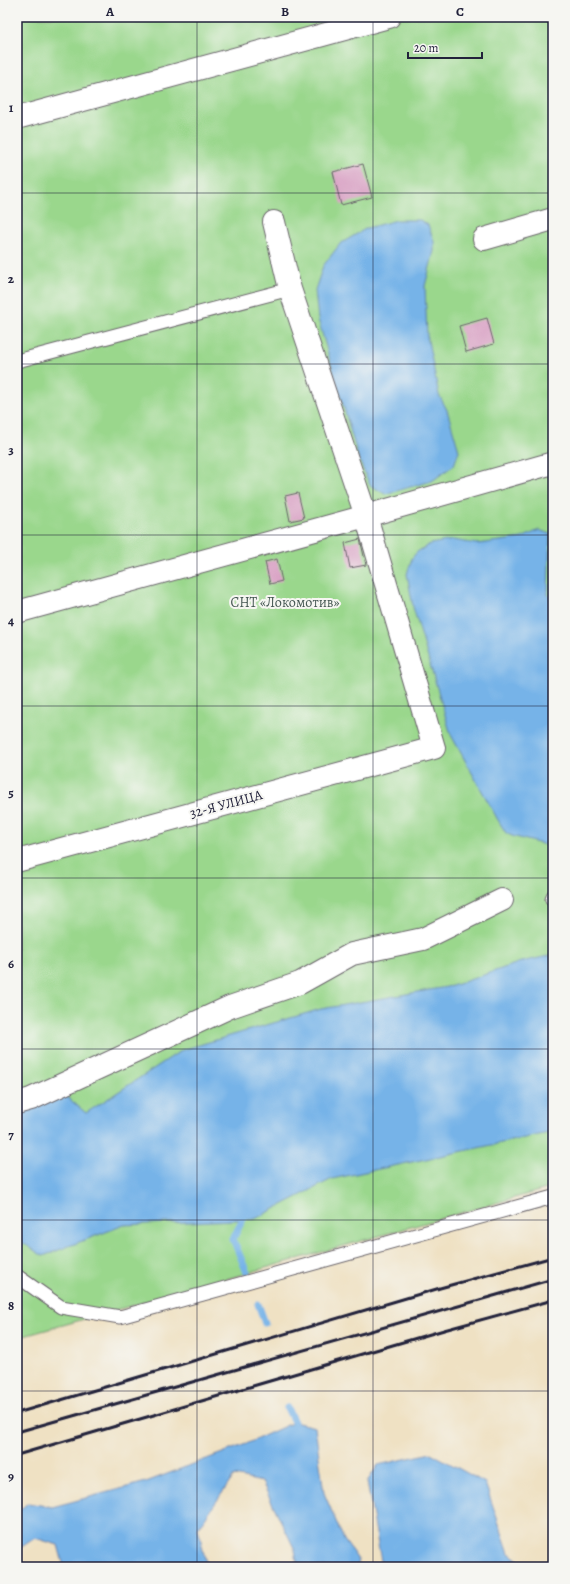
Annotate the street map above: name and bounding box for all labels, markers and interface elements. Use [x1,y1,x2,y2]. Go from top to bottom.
text: A [105,3,115,20]
text: B [281,3,289,20]
text: C [456,3,464,20]
scale bar [408,34,482,60]
text: 20 m [414,40,438,56]
text: 1 [9,99,14,116]
text: 2 [8,270,15,287]
text: 3 [8,441,14,458]
park label: СНТ «Локомотив» [231,593,339,612]
text: 4 [8,612,14,629]
text: 5 [8,784,14,801]
street label: 32-Я УЛИЦА [188,785,265,823]
text: 6 [8,955,14,972]
text: 7 [8,1126,14,1143]
text: 8 [8,1297,14,1314]
text: 9 [8,1468,14,1485]

